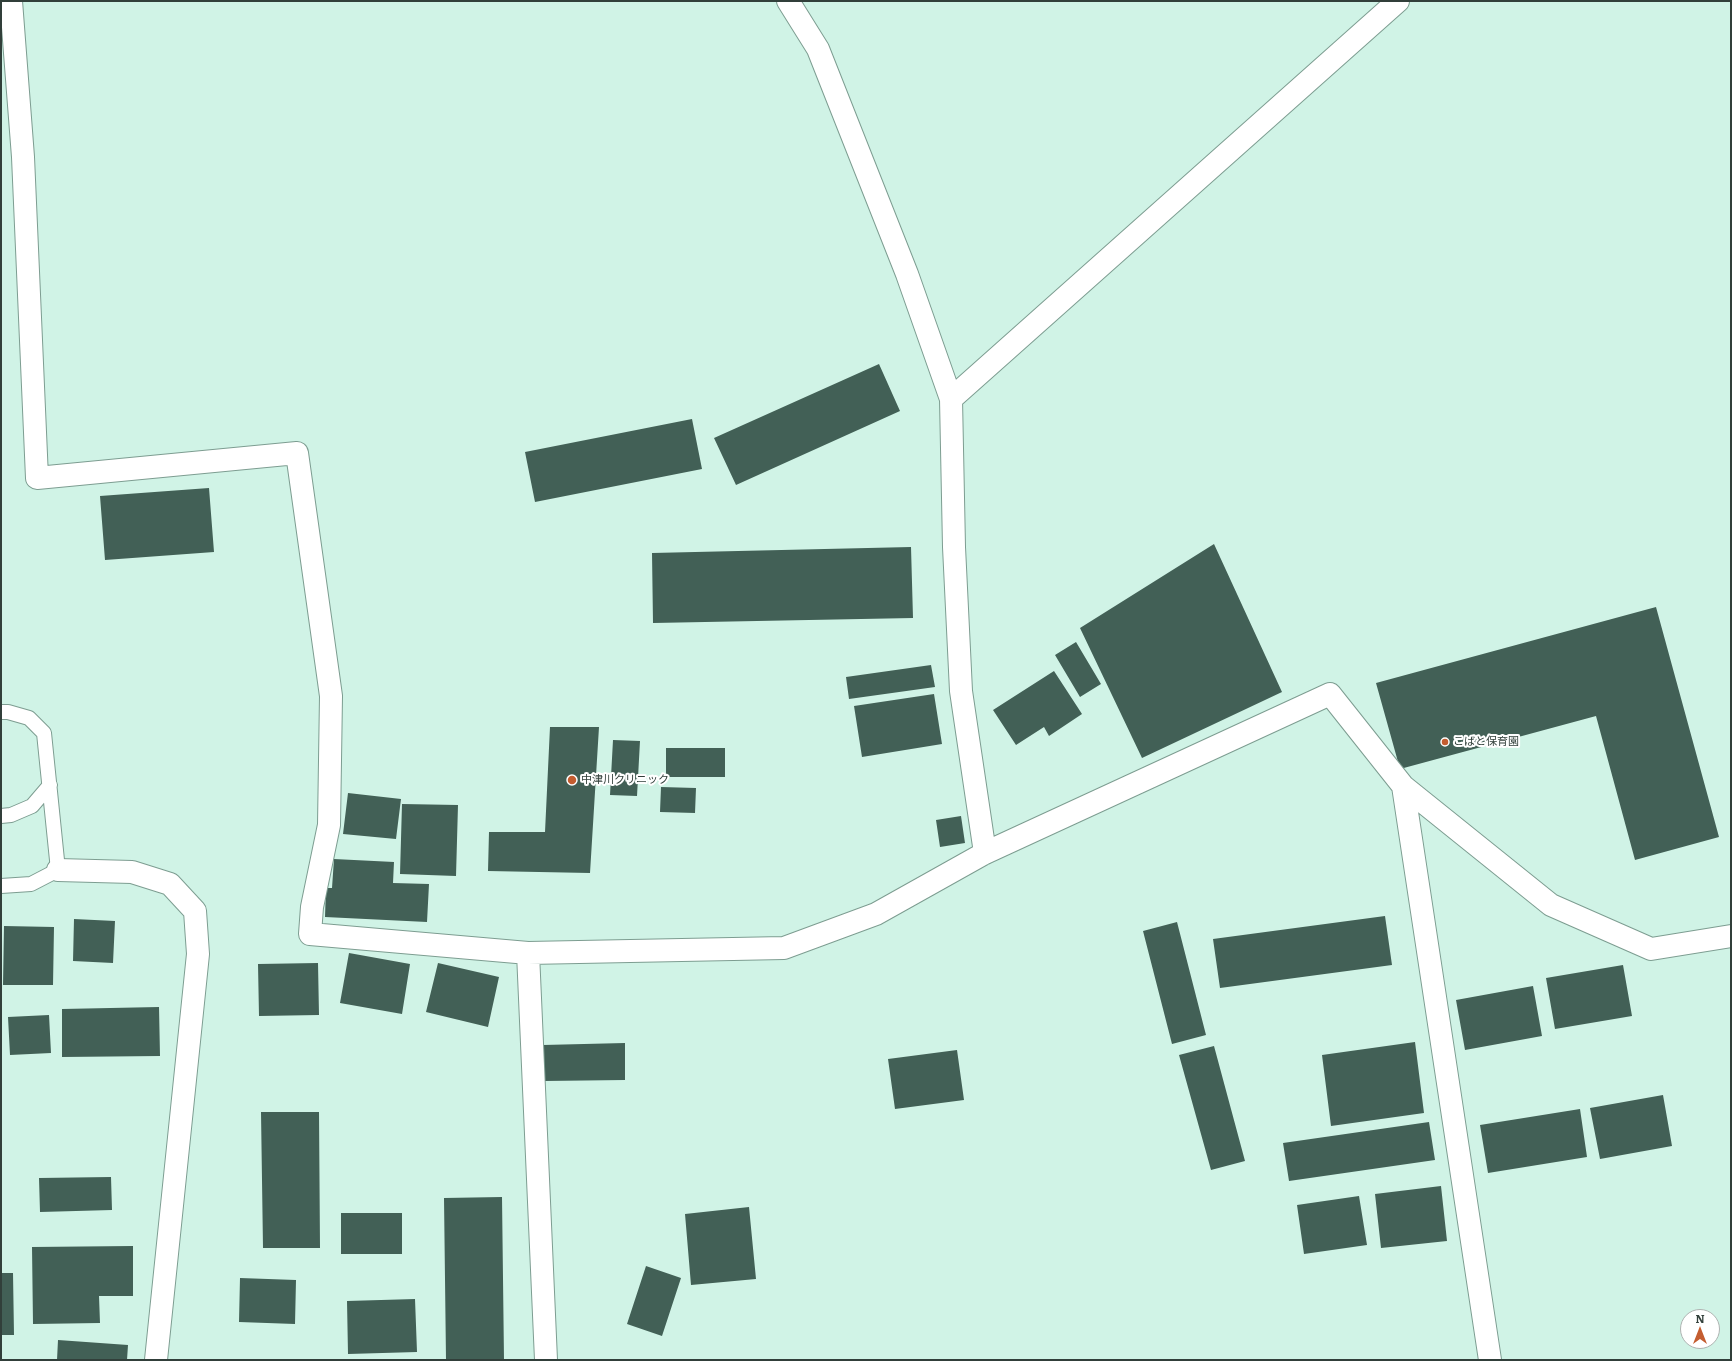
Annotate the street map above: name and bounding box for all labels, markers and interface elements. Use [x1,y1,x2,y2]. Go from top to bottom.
place label: こばと保育園 [1453,735,1519,749]
marker: こばと保育園 [1440,737,1450,747]
place label: 中津川クリニック [581,773,669,787]
marker: 中津川クリニック [566,774,578,786]
north arrow [1680,1309,1720,1349]
text: N [1695,1310,1705,1326]

